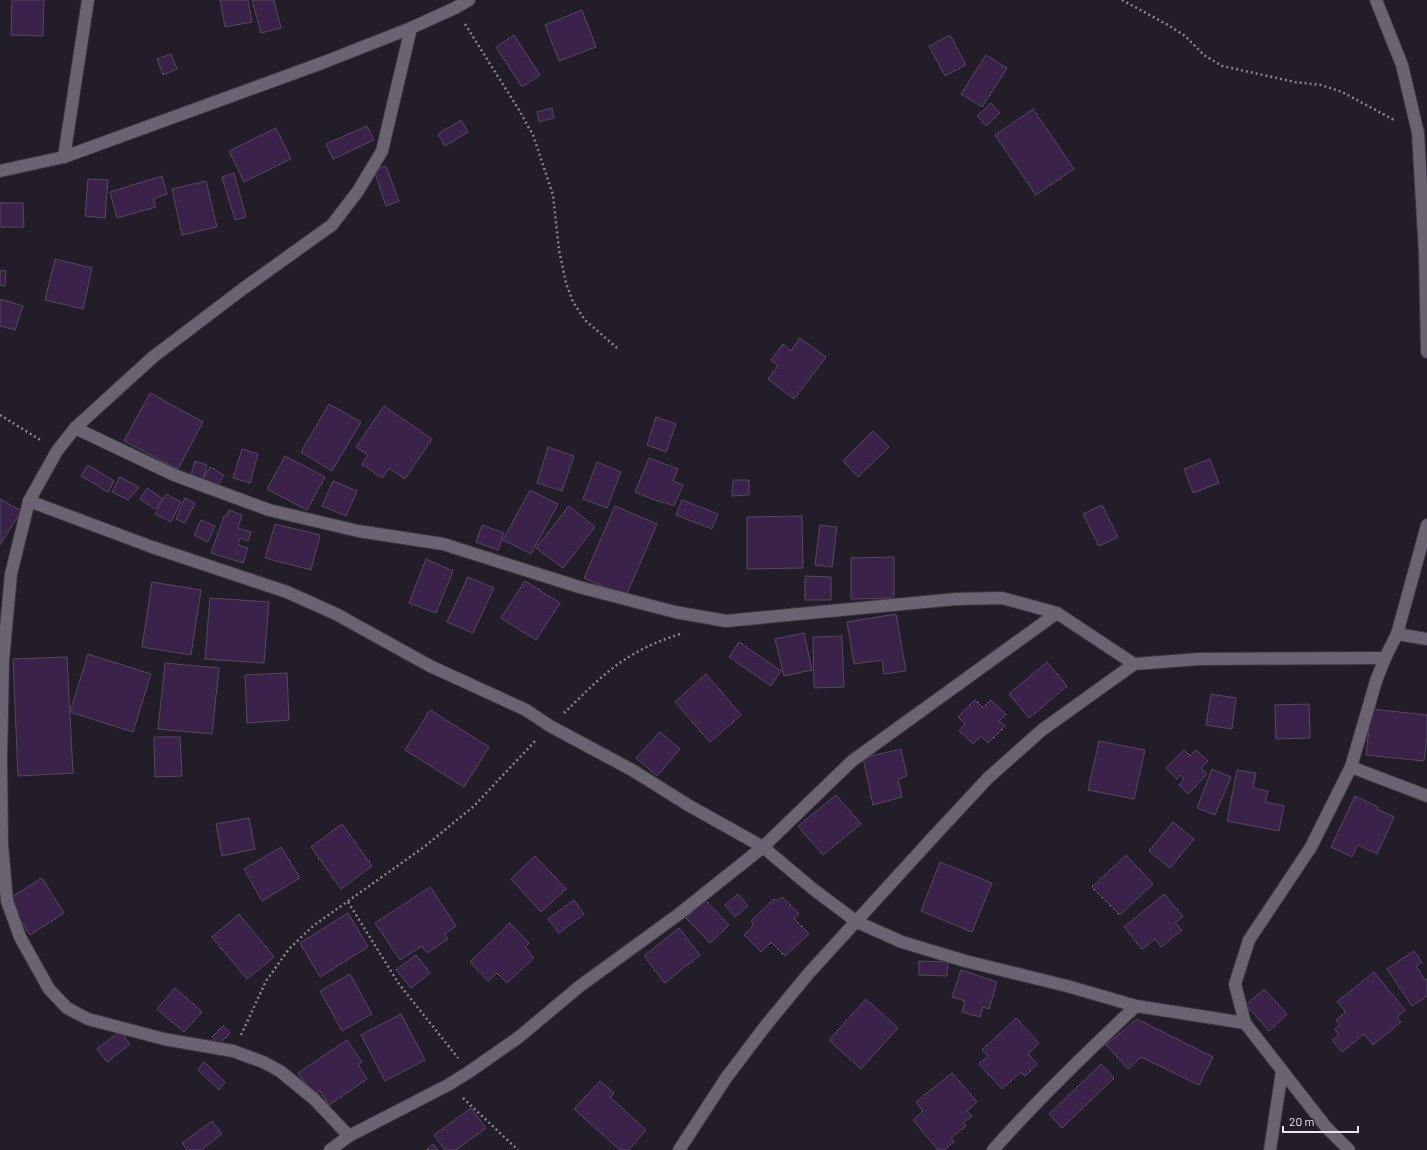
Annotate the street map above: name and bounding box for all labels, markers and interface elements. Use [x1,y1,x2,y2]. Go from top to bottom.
scale bar [1283,1108,1358,1134]
text: 20 m [1289,1114,1315,1128]

